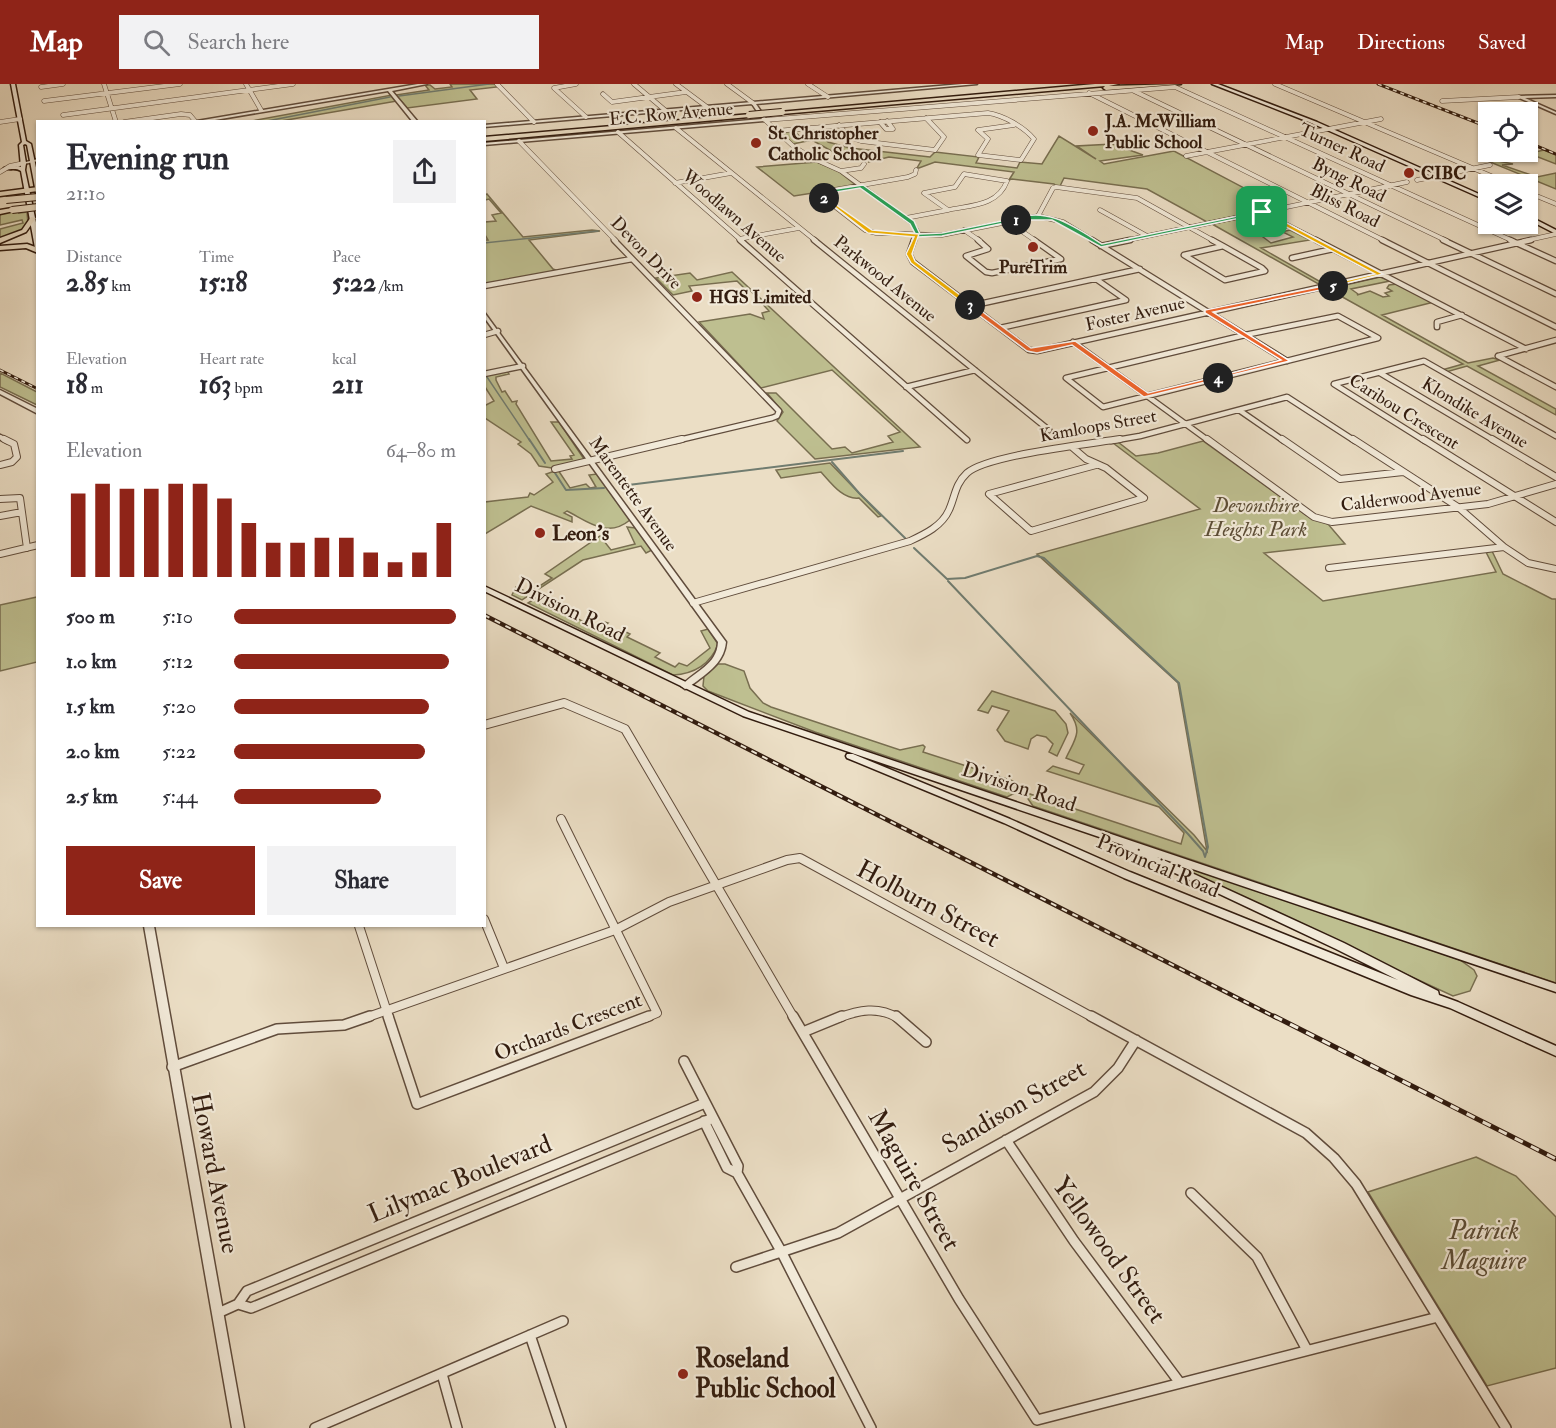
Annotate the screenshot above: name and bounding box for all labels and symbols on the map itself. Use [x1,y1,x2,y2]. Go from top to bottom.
street label: E.C. Row Avenue [608,97,735,131]
place label: J.A. McWilliam Public School [1104,110,1217,154]
street label: Turner Road [1295,118,1389,178]
place label: St. Christopher Catholic School [768,122,882,166]
marker: J.A. McWilliam Public School [1086,124,1100,138]
marker: St. Christopher Catholic School [749,136,763,150]
street label: Byng Road [1308,152,1390,208]
place label: CIBC [1421,162,1466,185]
street label: Woodlawn Avenue [676,164,791,268]
marker: CIBC [1402,166,1416,180]
street label: Bliss Road [1306,179,1384,233]
pin: 2 [809,183,839,213]
pin [1236,186,1287,237]
pin: 1 [1001,205,1031,235]
street label: Devon Drive [606,212,687,295]
street label: Parkwood Avenue [829,231,941,328]
marker: PureTrim [1026,240,1040,254]
place label: PureTrim [999,256,1068,279]
pin: 5 [1318,271,1348,301]
place label: HGS Limited [709,286,811,309]
marker: HGS Limited [690,290,704,304]
pin: 3 [955,290,985,320]
street label: Foster Avenue [1083,291,1188,337]
pin: 4 [1203,363,1233,393]
street label: Caribou Crescent [1345,369,1464,455]
street label: Klondike Avenue [1417,372,1533,454]
street label: Kamloops Street [1038,404,1158,448]
street label: Marentette Avenue [584,432,683,556]
street label: Calderwood Avenue [1340,477,1483,517]
park label: Devonshire Heights Park [1204,492,1307,543]
place label: Leon's [552,520,609,547]
marker: Leon's [533,526,547,540]
street label: Division Road [511,572,630,649]
street label: Division Road [958,756,1080,818]
street label: Provincial Road [1092,828,1224,904]
street label: Holburn Street [851,853,1005,955]
street label: Orchards Crescent [490,986,646,1068]
street label: Sandison Street [936,1053,1092,1161]
street label: Howard Avenue [184,1090,246,1256]
street label: Maguire Street [861,1104,967,1256]
street label: Lilymac Boulevard [364,1128,557,1230]
street label: Yellowood Street [1045,1170,1173,1330]
park label: Patrick Maguire [1440,1215,1527,1277]
place label: Roseland Public School [695,1343,836,1405]
marker: Roseland Public School [676,1367,690,1381]

